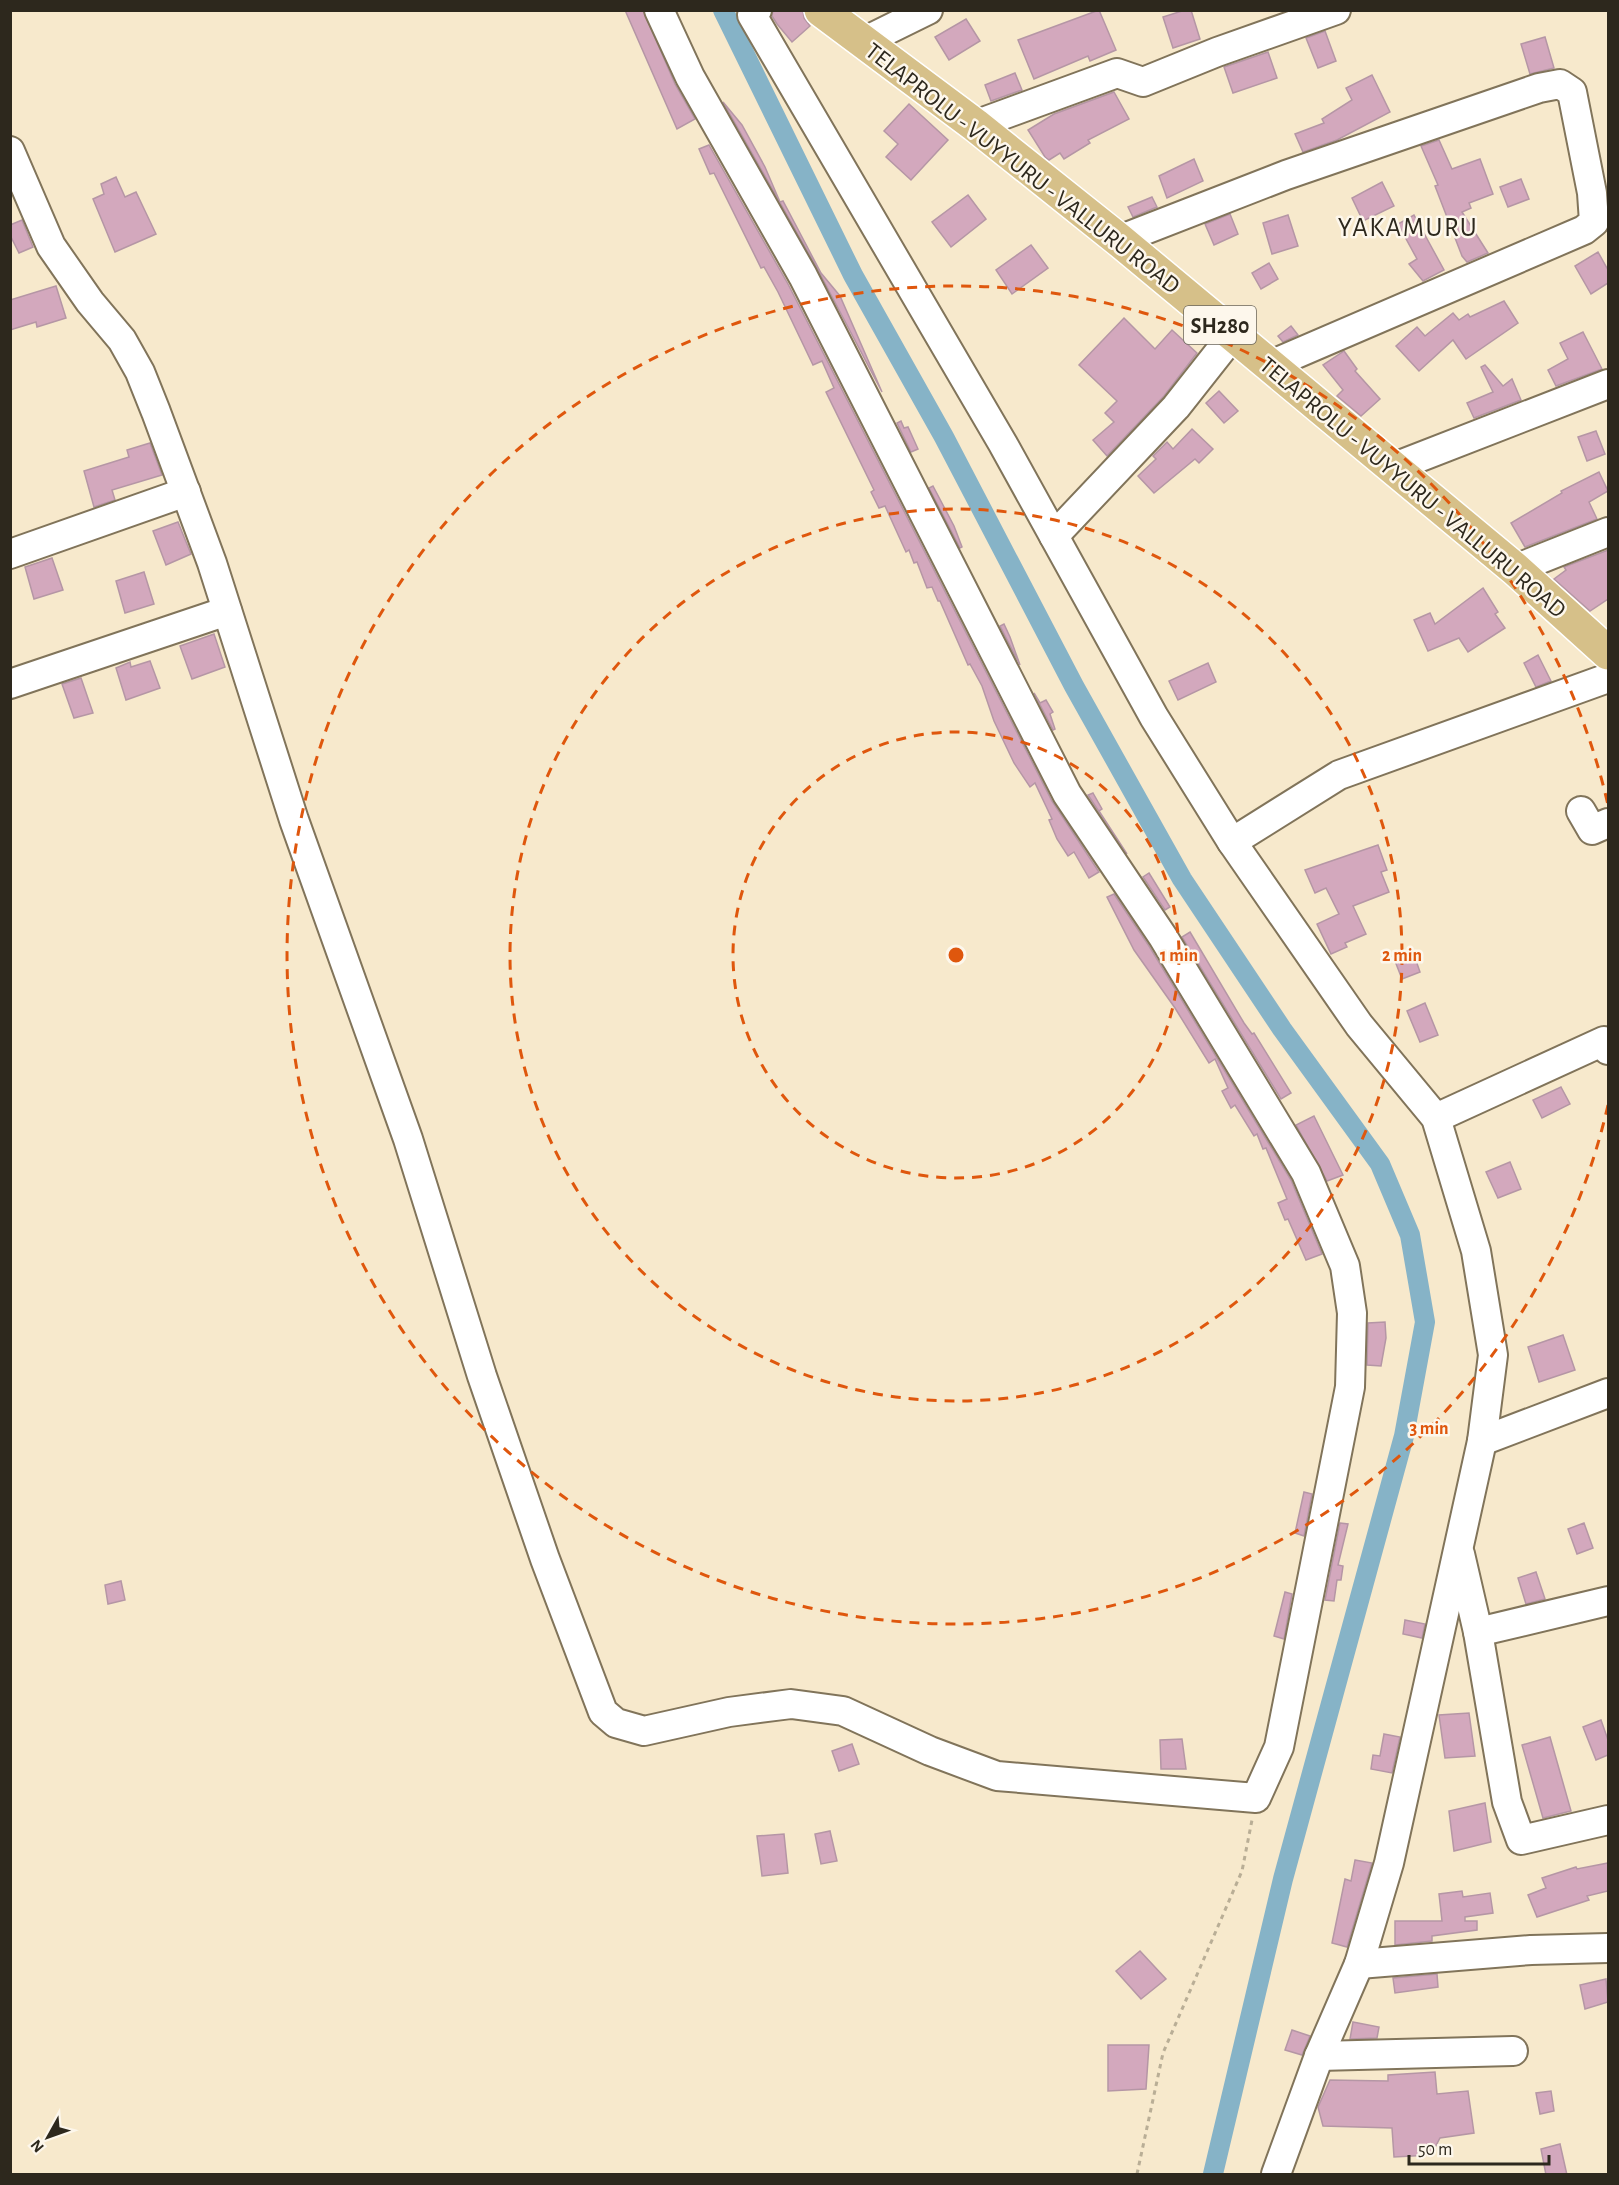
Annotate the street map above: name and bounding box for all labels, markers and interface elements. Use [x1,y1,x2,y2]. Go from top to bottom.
street label: TELAPROLU - VUYYURU - VALLURU ROAD [861,39,1184,299]
district label: YAKAMURU [1338,214,1478,241]
road number: SH280 [1184,306,1256,344]
street label: TELAPROLU - VUYYURU - VALLURU ROAD [1255,353,1570,623]
centre of rings [946,945,966,965]
text: 1 min [1160,947,1198,965]
text: 2 min [1382,947,1422,965]
text: 3 min [1409,1420,1449,1438]
north arrow [18,2107,78,2167]
scale bar [1409,2128,1548,2166]
text: N [28,2137,47,2155]
text: 50 m [1418,2141,1452,2159]

